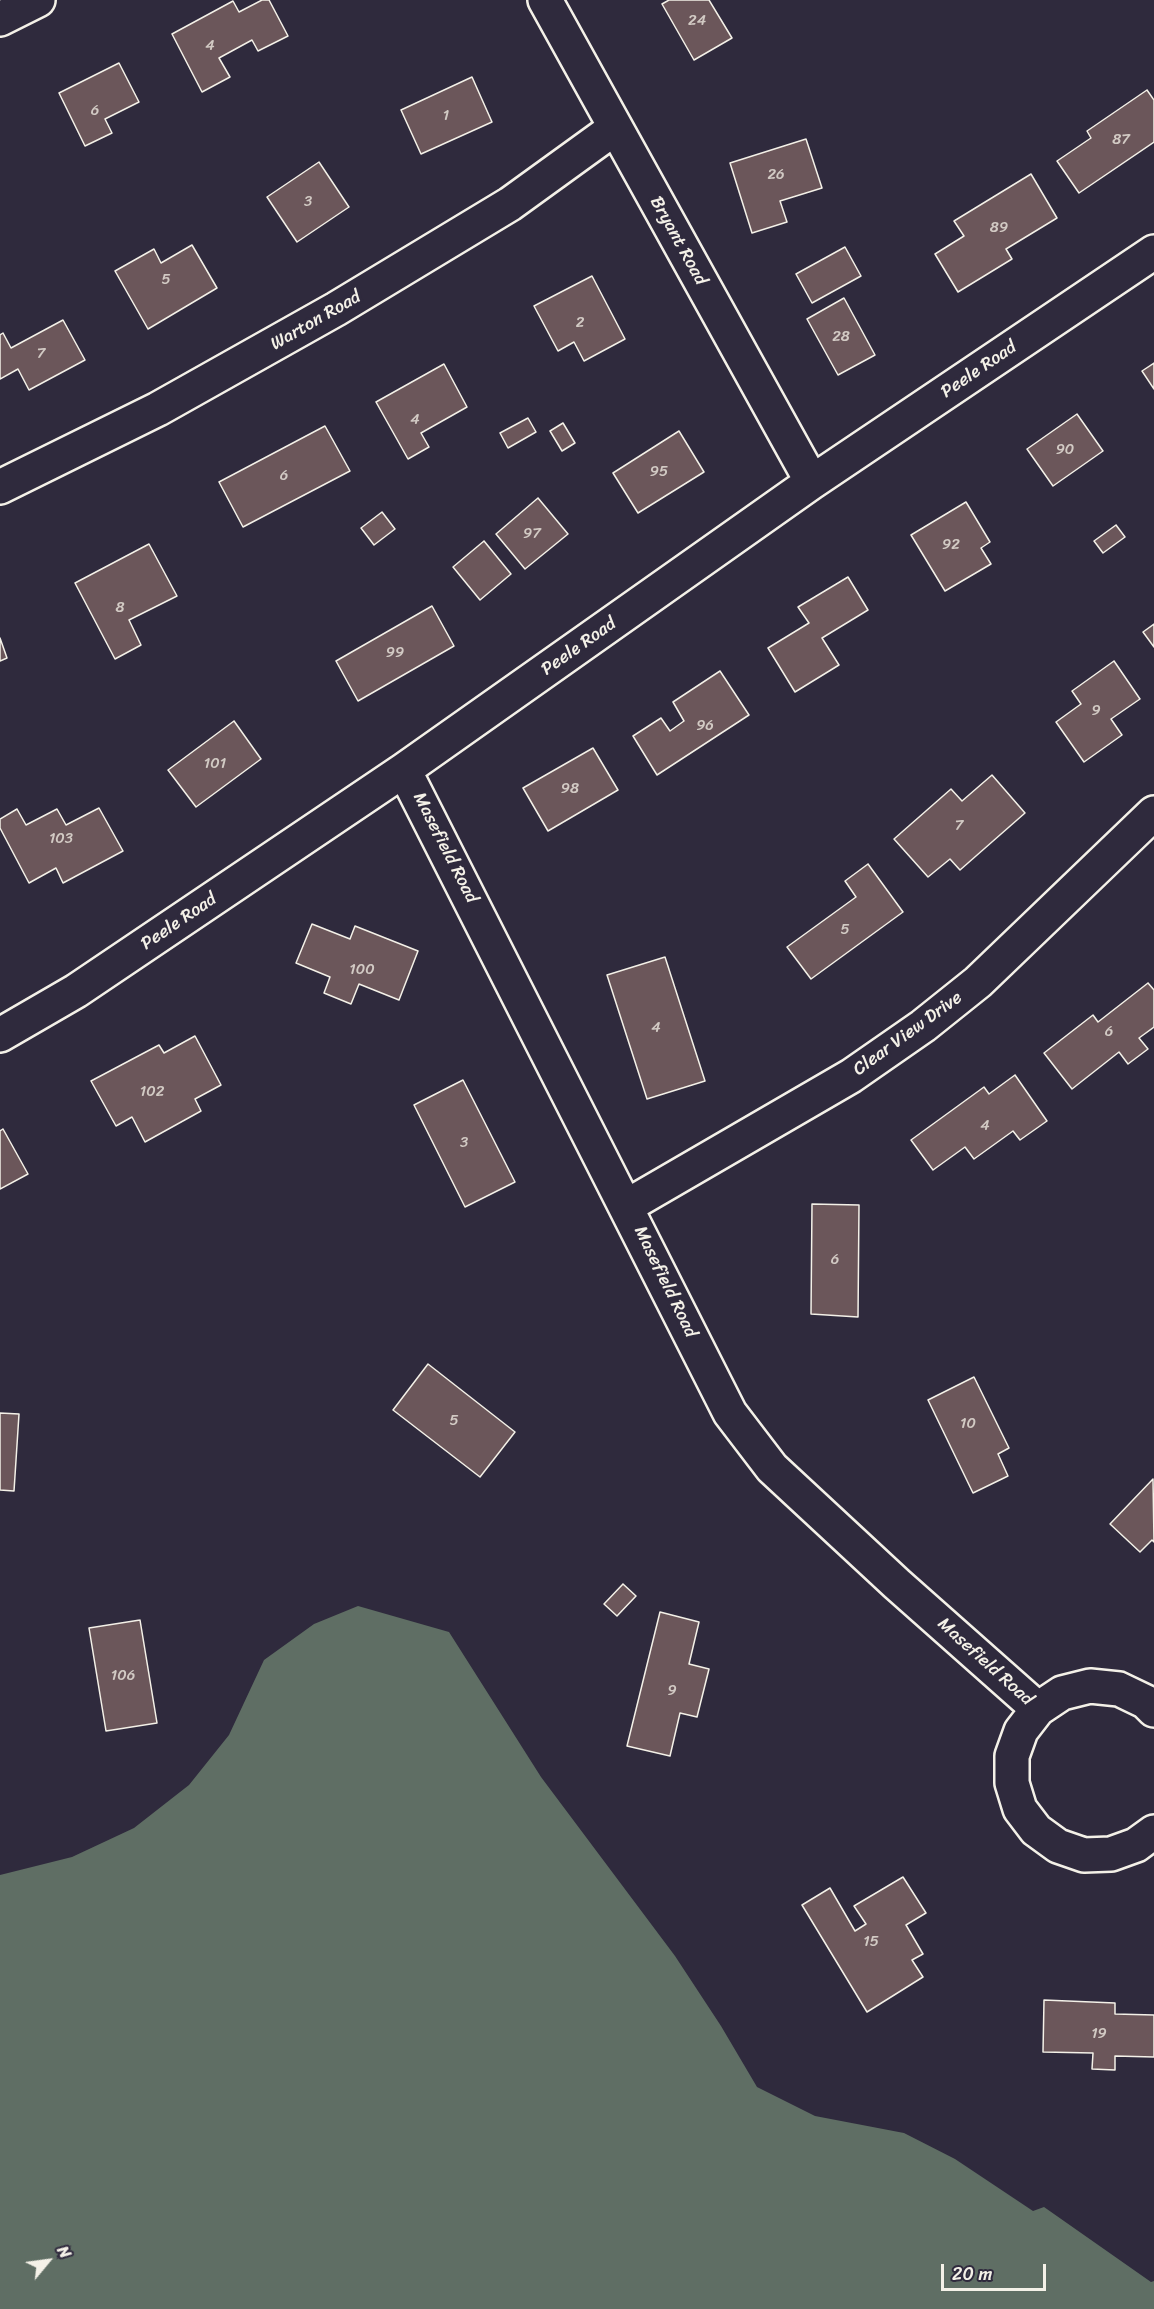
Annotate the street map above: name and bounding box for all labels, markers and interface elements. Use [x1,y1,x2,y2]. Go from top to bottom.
house number: 24 [688,12,706,30]
house number: 4 [205,37,215,55]
house number: 6 [91,102,99,120]
house number: 1 [443,107,449,125]
house number: 87 [1112,131,1130,149]
house number: 26 [767,166,785,184]
house number: 3 [304,193,312,211]
street label: Bryant Road [645,193,711,289]
house number: 89 [990,219,1008,237]
house number: 5 [161,271,171,289]
street label: Warton Road [267,287,365,355]
house number: 2 [576,314,584,332]
house number: 28 [832,328,850,346]
street label: Peele Road [937,337,1021,403]
house number: 7 [37,345,45,363]
house number: 4 [410,411,420,429]
house number: 90 [1056,441,1074,459]
house number: 95 [650,463,668,481]
house number: 6 [280,467,288,485]
house number: 97 [523,525,541,543]
house number: 92 [942,536,960,554]
house number: 8 [115,599,125,617]
street label: Peele Road [537,613,621,681]
house number: 99 [386,644,404,662]
house number: 9 [1091,702,1101,720]
house number: 96 [696,717,714,735]
house number: 101 [204,755,226,773]
house number: 98 [561,780,579,798]
street label: Masefield Road [408,789,482,907]
house number: 7 [955,817,963,835]
house number: 103 [49,830,73,848]
street label: Peele Road [137,889,221,955]
house number: 5 [840,921,850,939]
house number: 100 [349,961,375,979]
street label: Clear View Drive [849,987,967,1081]
house number: 4 [651,1019,661,1037]
house number: 6 [1105,1023,1113,1041]
house number: 102 [140,1083,164,1101]
house number: 4 [980,1117,990,1135]
house number: 3 [460,1134,468,1152]
street label: Masefield Road [629,1223,701,1341]
house number: 6 [831,1251,839,1269]
house number: 5 [449,1412,459,1430]
house number: 10 [960,1415,976,1433]
street label: Masefield Road [933,1613,1037,1711]
house number: 106 [111,1667,135,1685]
house number: 9 [667,1682,677,1700]
house number: 15 [863,1933,879,1951]
house number: 19 [1091,2025,1107,2043]
north arrow [18,2231,78,2291]
text: N [49,2240,80,2264]
scale bar [944,2252,1049,2290]
text: 20 m [952,2258,992,2290]

